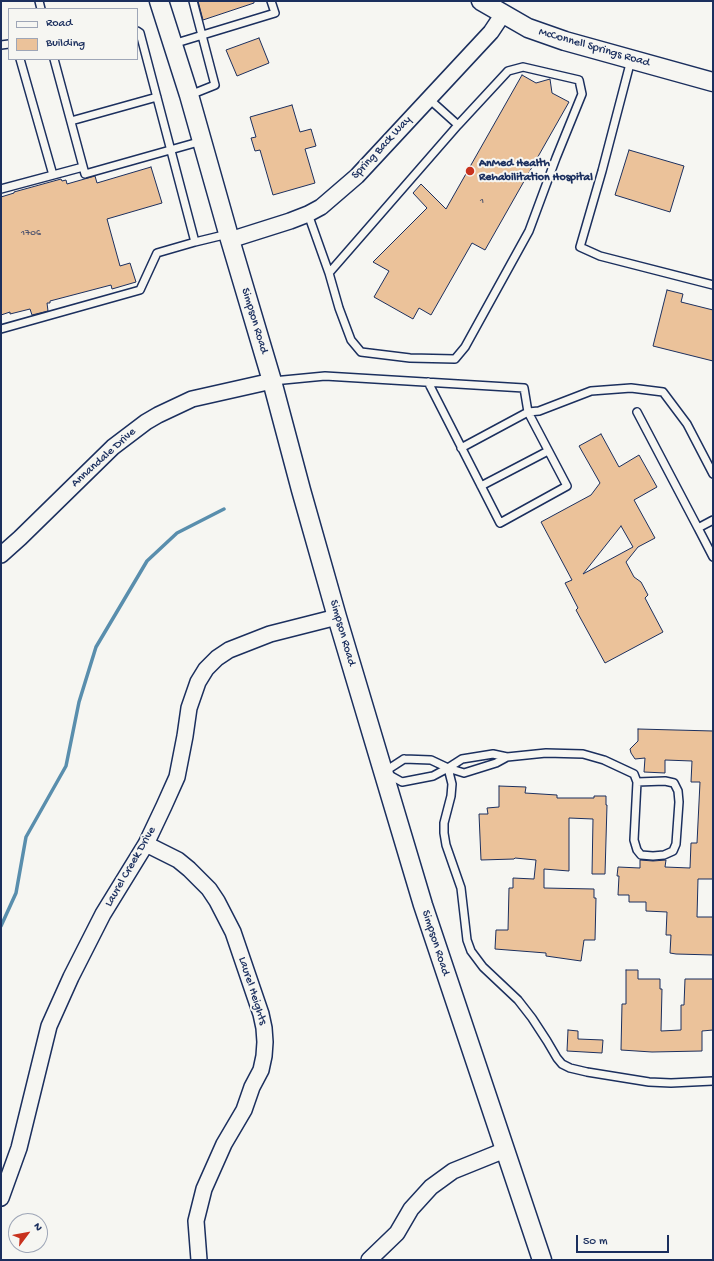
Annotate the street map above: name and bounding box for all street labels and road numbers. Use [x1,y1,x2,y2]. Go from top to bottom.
street label: McConnell Springs Road [537,25,651,71]
street label: Spring Back Way [349,113,415,183]
street label: Simpson Road [237,286,271,356]
street label: Annandale Drive [69,425,139,491]
street label: Simpson Road [326,598,358,668]
street label: Laurel Creek Drive [102,824,160,910]
street label: Simpson Road [418,908,452,978]
street label: Laurel Heights [234,955,270,1027]

